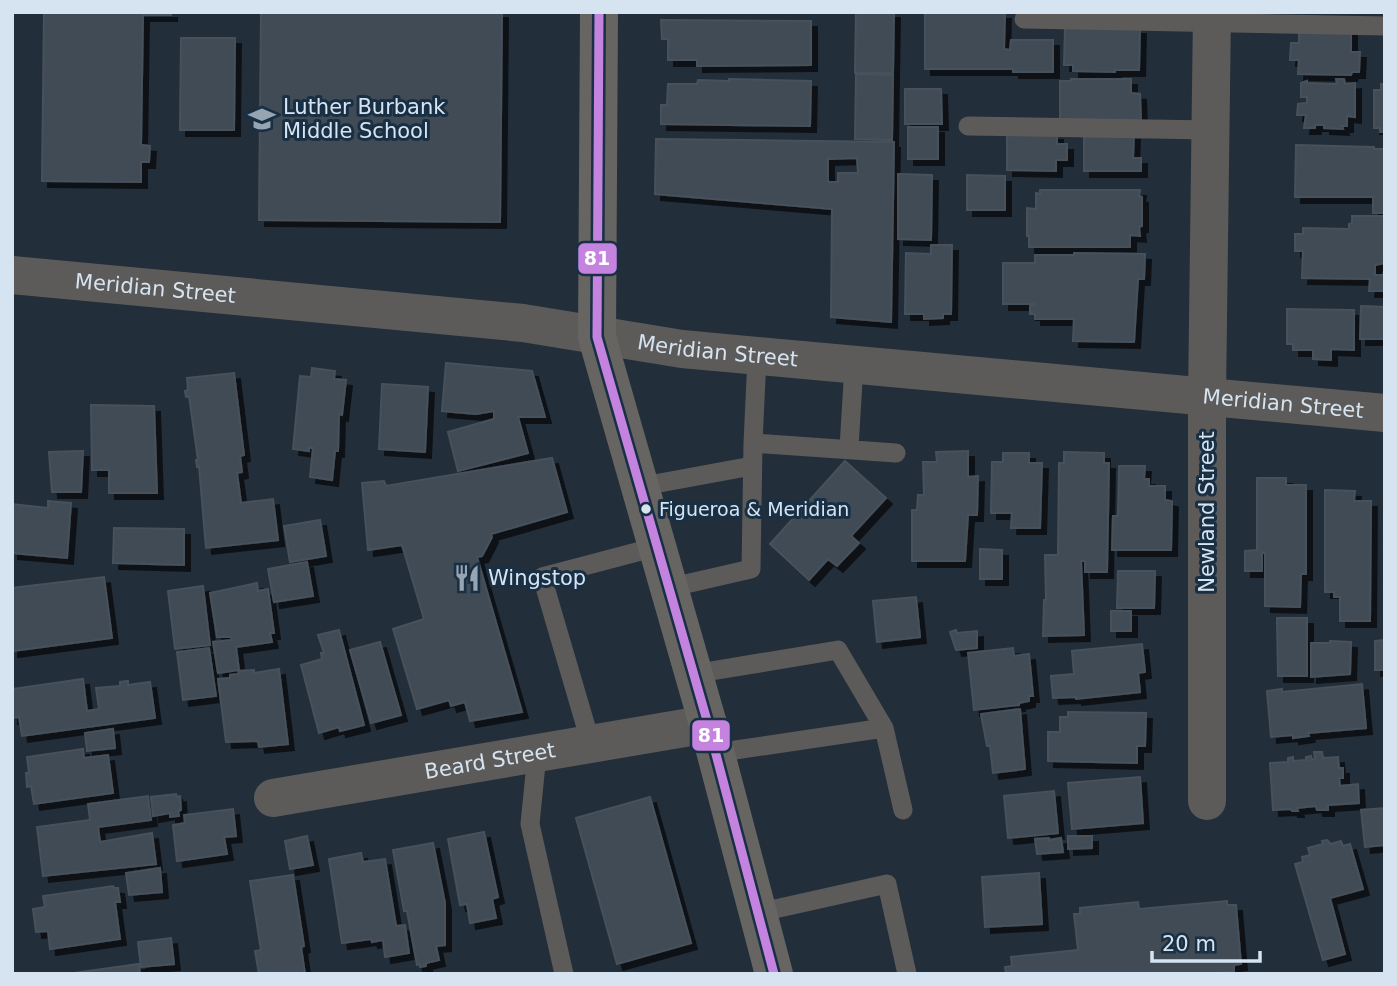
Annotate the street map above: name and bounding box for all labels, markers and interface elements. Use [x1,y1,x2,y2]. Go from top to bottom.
place label: Luther Burbank Middle School [283,95,446,143]
school or university icon: Luther Burbank Middle School [247,104,277,134]
line badge: 81 [577,242,618,275]
text: 81 [584,247,610,269]
street label: Meridian Street [74,269,237,308]
street label: Meridian Street [636,330,799,371]
street label: Meridian Street [1202,384,1365,423]
street label: Newland Street [1195,431,1219,593]
place label: Figueroa & Meridian [659,498,849,520]
marker: Figueroa & Meridian [639,502,653,516]
restaurant icon: Wingstop [452,563,482,593]
place label: Wingstop [488,566,586,590]
line badge: 81 [691,719,731,752]
text: 81 [698,724,724,746]
street label: Beard Street [423,738,557,784]
scale bar [1152,920,1260,964]
text: 20 m [1162,932,1216,956]

